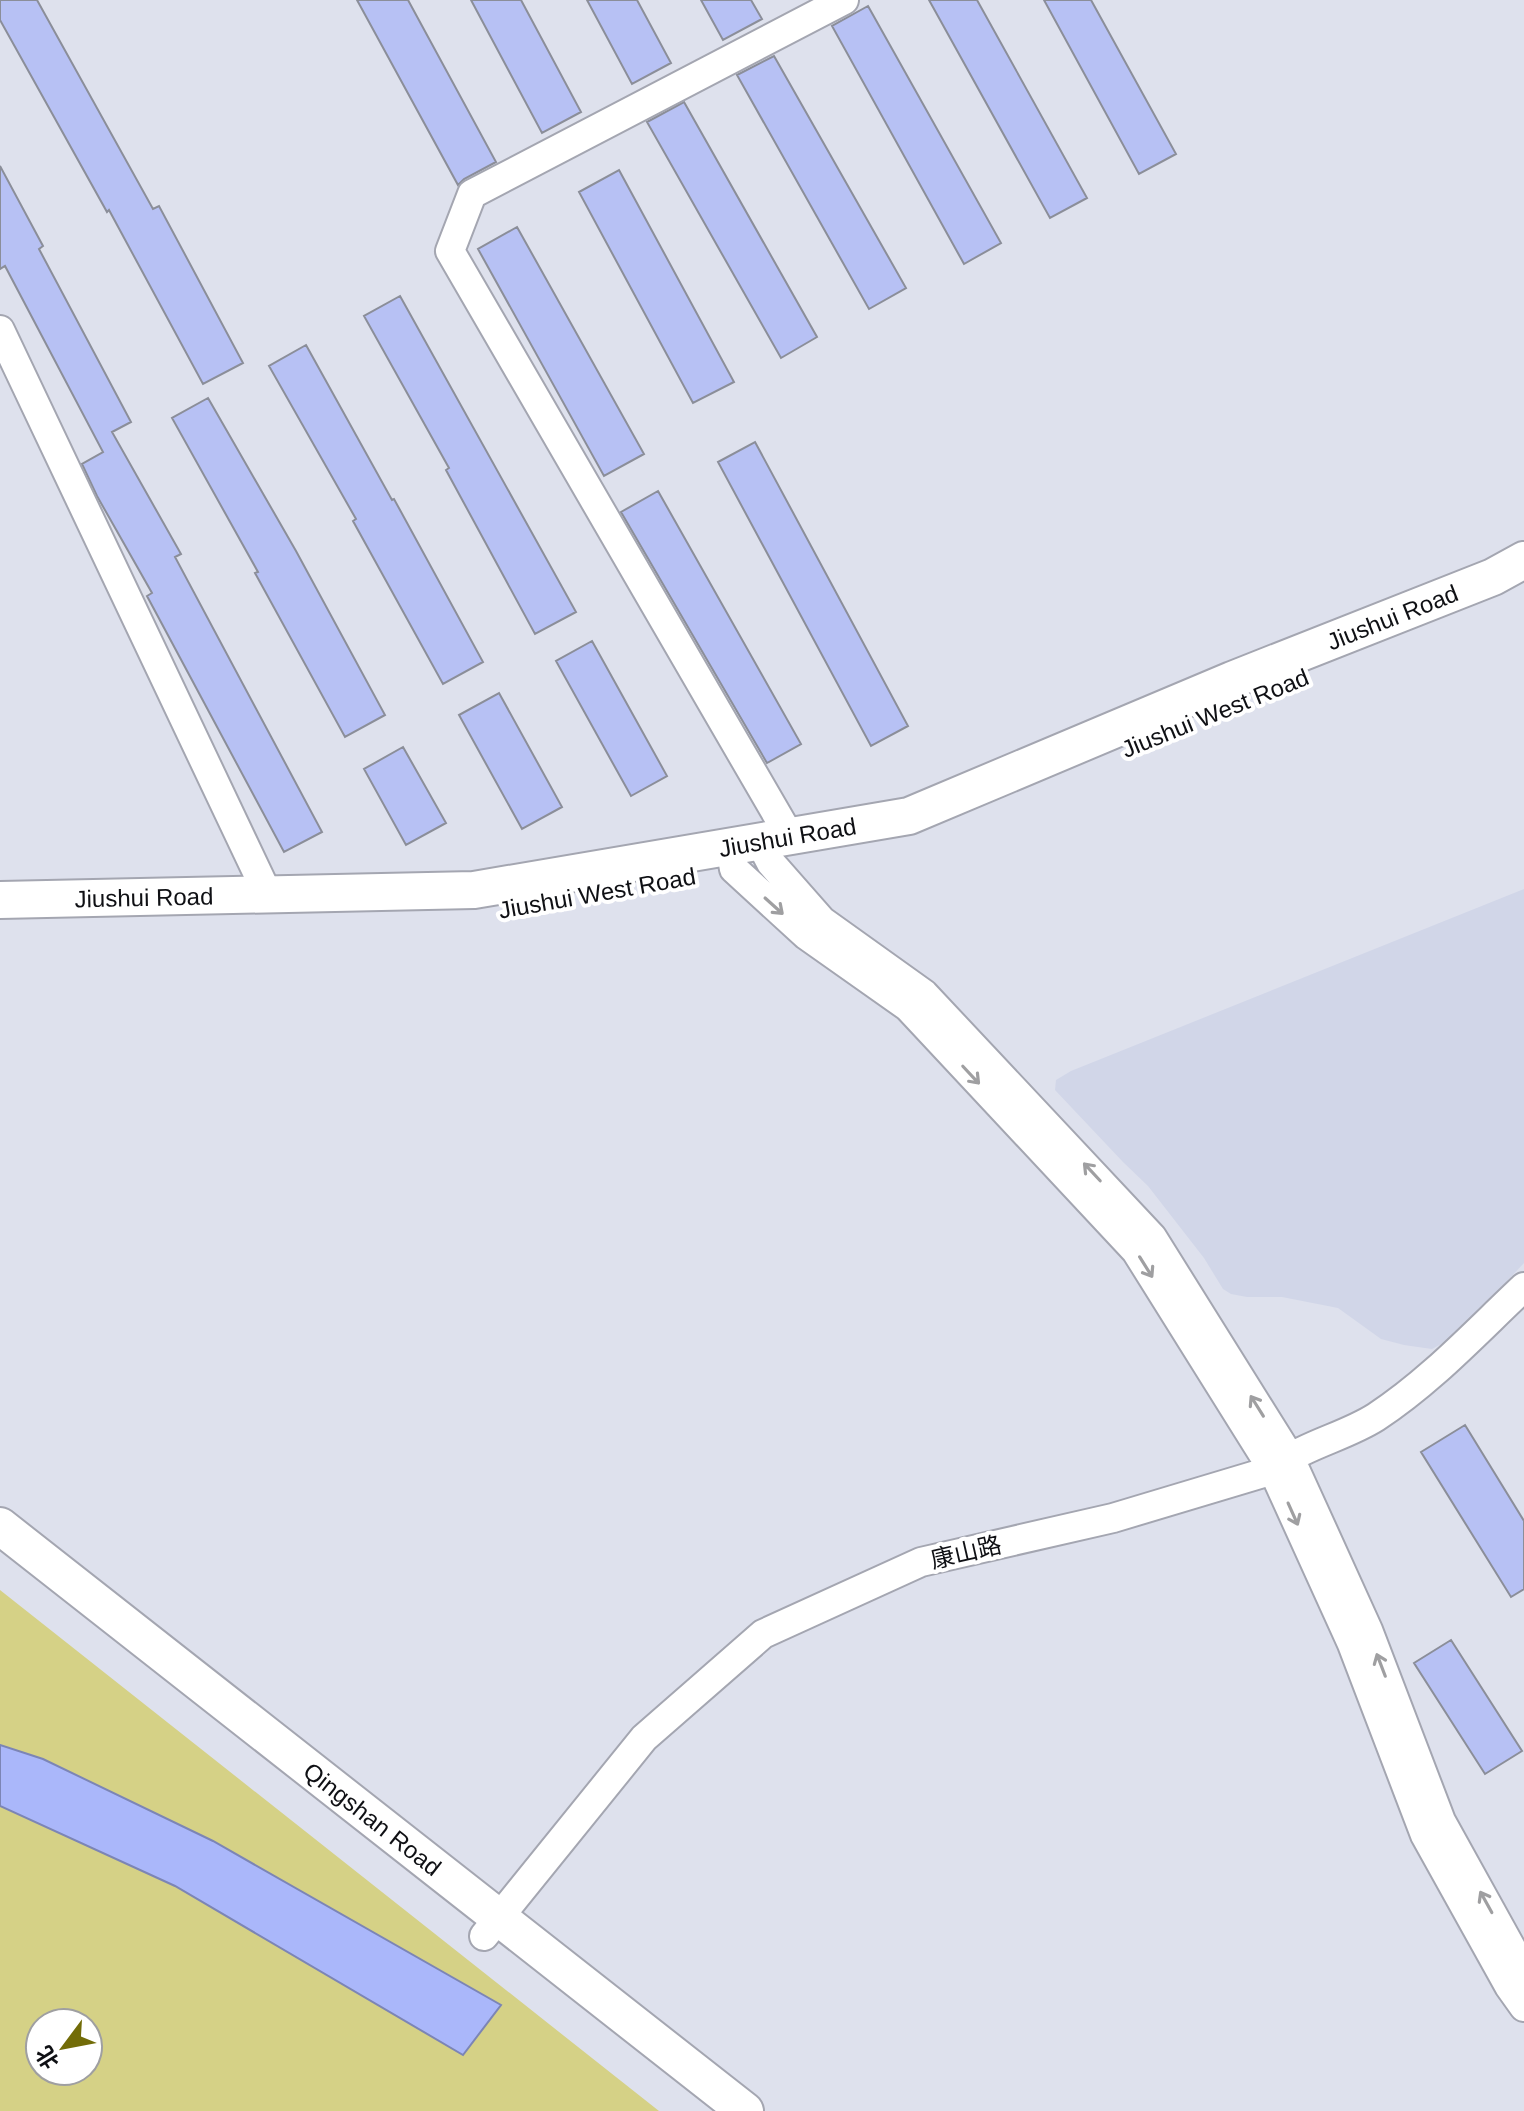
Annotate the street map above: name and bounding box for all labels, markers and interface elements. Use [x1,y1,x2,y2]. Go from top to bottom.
street label: Jiushui Road [1323,579,1462,655]
street label: Jiushui West Road [1117,663,1313,763]
street label: Jiushui Road [717,812,858,862]
street label: Jiushui West Road [496,862,698,924]
street label: Jiushui Road [74,882,214,912]
one-way arrow [764,897,784,915]
one-way arrow [962,1064,980,1084]
one-way arrow [1083,1162,1101,1182]
one-way arrow [1138,1255,1154,1278]
one-way arrow [1249,1395,1265,1418]
one-way arrow [1286,1501,1301,1526]
street label: 康山路 [928,1531,1004,1573]
one-way arrow [1373,1653,1387,1678]
street label: Qingshan Road [299,1757,447,1881]
one-way arrow [1478,1891,1493,1915]
north arrow [24,2007,104,2087]
text: 北 [31,2041,64,2073]

